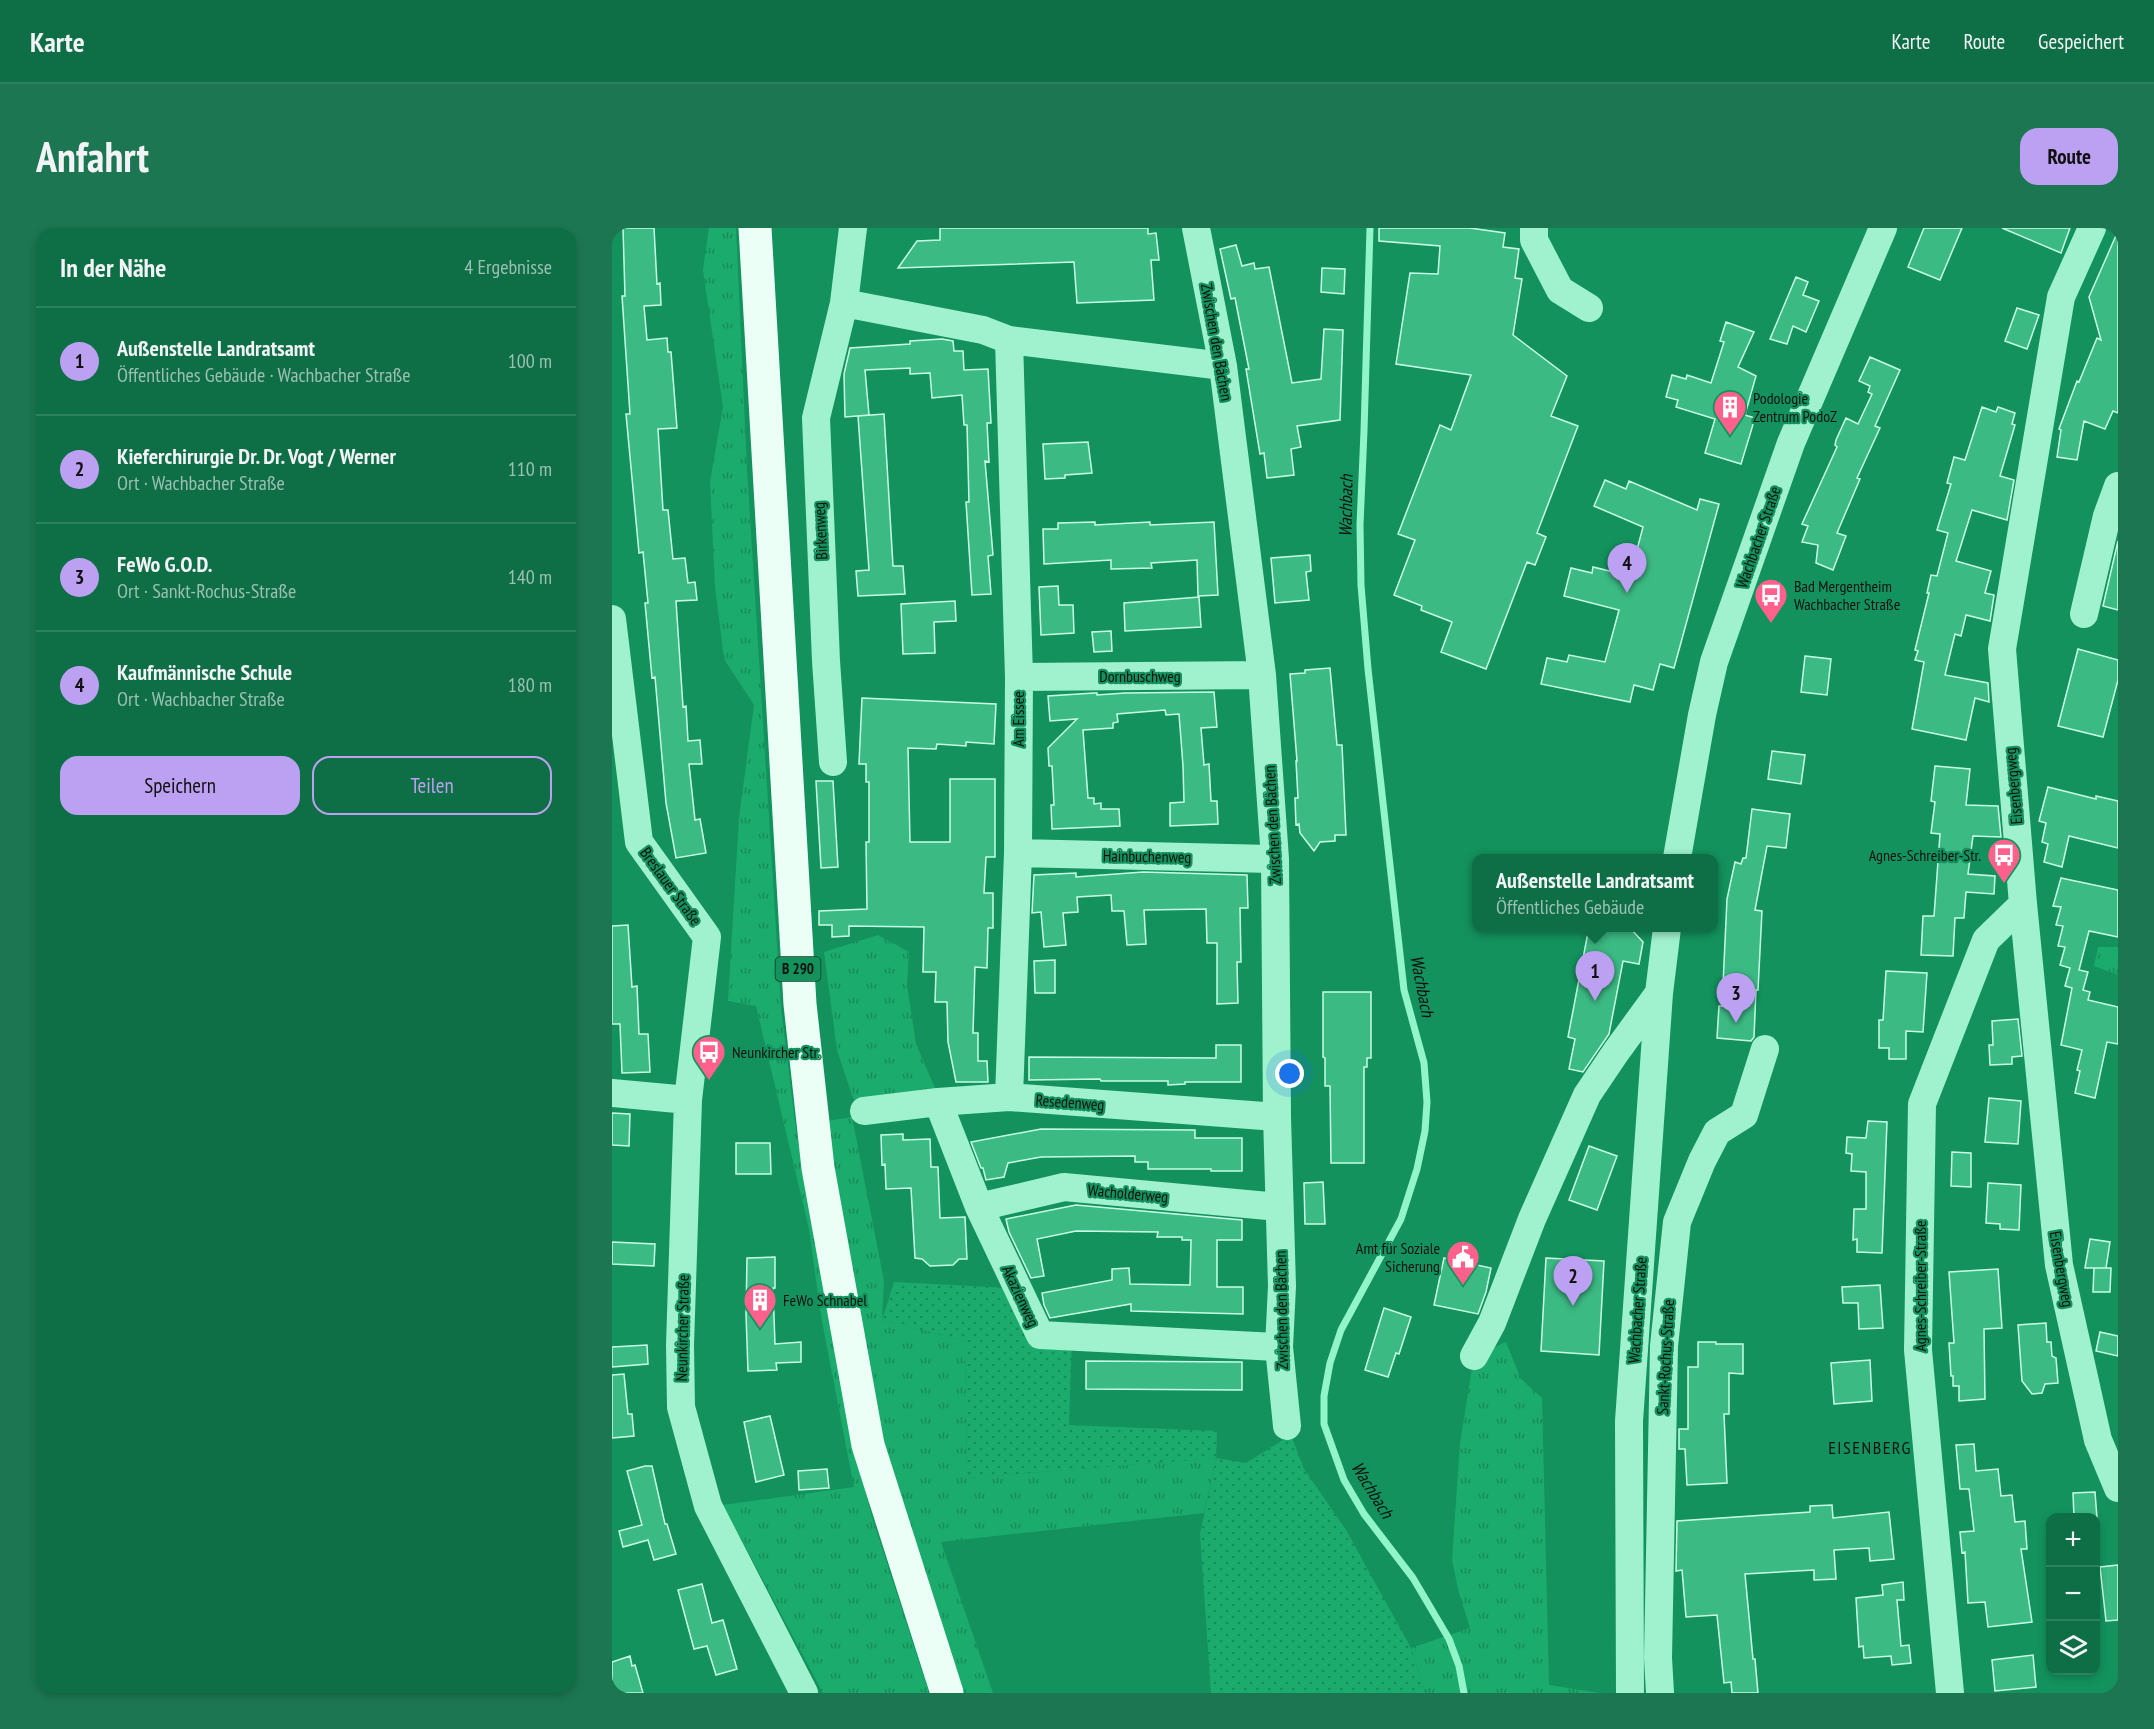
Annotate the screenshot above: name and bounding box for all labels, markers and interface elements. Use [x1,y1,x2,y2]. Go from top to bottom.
text: Karte [30,23,85,60]
text: Karte [1892,28,1930,55]
text: Route [1963,28,2005,55]
text: Gespeichert [2038,28,2124,55]
button: Route [2020,128,2118,185]
text: Anfahrt [36,129,149,184]
text: In der Nähe [60,251,166,284]
text: 4 Ergebnisse [464,254,552,280]
street label: Zwischen den Bächen [1197,282,1237,402]
text: Außenstelle Landratsamt [117,334,315,362]
text: 1 [75,348,84,374]
text: 100 m [508,348,552,374]
text: Öffentliches Gebäude · Wachbacher Straße [117,362,410,388]
place label: Podologie Zentrum PodoZ [1753,388,1837,426]
building icon: Podologie Zentrum PodoZ [1712,389,1748,436]
text: Kieferchirurgie Dr. Dr. Vogt / Werner [117,442,396,470]
text: 2 [75,456,84,482]
text: 110 m [508,456,552,482]
text: Ort · Wachbacher Straße [117,470,285,496]
water label: Wachbach [1333,474,1358,537]
street label: Wachbacher Straße [1731,484,1785,590]
street label: Birkenweg [809,502,831,560]
pin: 4 [1608,544,1646,593]
text: FeWo G.O.D. [117,550,212,578]
text: 3 [75,564,84,590]
text: 140 m [508,564,552,590]
place label: Bad Mergentheim Wachbacher Straße [1794,576,1900,614]
bus stop icon: Bad Mergentheim Wachbacher Straße [1753,577,1789,624]
text: Ort · Sankt-Rochus-Straße [117,578,296,604]
text: Kaufmännische Schule [117,658,292,686]
street label: Dornbuschweg [1099,666,1181,686]
text: 4 [75,672,84,698]
text: 180 m [508,672,552,698]
text: Ort · Wachbacher Straße [117,686,285,712]
street label: Am Eissee [1008,691,1028,747]
street label: Eisenbergweg [2000,747,2026,825]
button: Speichern [60,756,300,815]
button: Teilen [312,756,552,815]
street label: Zwischen den Bächen [1259,765,1285,885]
bus stop icon: Agnes-Schreiber-Str. [1986,837,2022,884]
street label: Breslauer Straße [636,843,706,929]
street label: Hainbuchenweg [1103,845,1191,867]
place label: Agnes-Schreiber-Str. [1869,845,1981,865]
popup [1472,854,1718,932]
text: Außenstelle Landratsamt [1496,866,1694,894]
text: Öffentliches Gebäude [1496,894,1644,920]
pin: 1 [1576,952,1614,1001]
water label: Wachbach [1405,953,1440,1020]
road number: B 290 [776,957,820,981]
pin: 3 [1716,974,1756,1023]
bus stop icon: Neunkircher Str. [691,1034,727,1081]
place label: Neunkircher Str. [732,1042,820,1062]
your location [1275,1059,1304,1088]
street label: Resedenweg [1035,1090,1105,1114]
street label: Wacholderweg [1087,1180,1169,1206]
street label: Agnes-Schreiber-Straße [1910,1220,1930,1352]
street label: Eisenbergweg [2045,1229,2079,1309]
place label: Amt für Soziale Sicherung [1356,1238,1440,1276]
public building icon: Amt für Soziale Sicherung [1445,1239,1481,1286]
street label: Zwischen den Bächen [1270,1250,1292,1370]
pin: 2 [1554,1256,1592,1306]
street label: Wachbacher Straße [1623,1256,1651,1364]
street label: Akazienweg [998,1262,1044,1330]
street label: Neunkircher Straße [671,1274,693,1382]
building icon: FeWo Schnabel [742,1282,778,1329]
place label: FeWo Schnabel [783,1290,867,1310]
street label: Sankt-Rochus-Straße [1652,1299,1678,1415]
district label: EISENBERG [1828,1436,1912,1459]
water label: Wachbach [1346,1457,1399,1523]
map controls [2046,1513,2100,1675]
button: + [2046,1513,2100,1567]
button: − [2046,1567,2100,1621]
button: layers [2046,1621,2100,1675]

